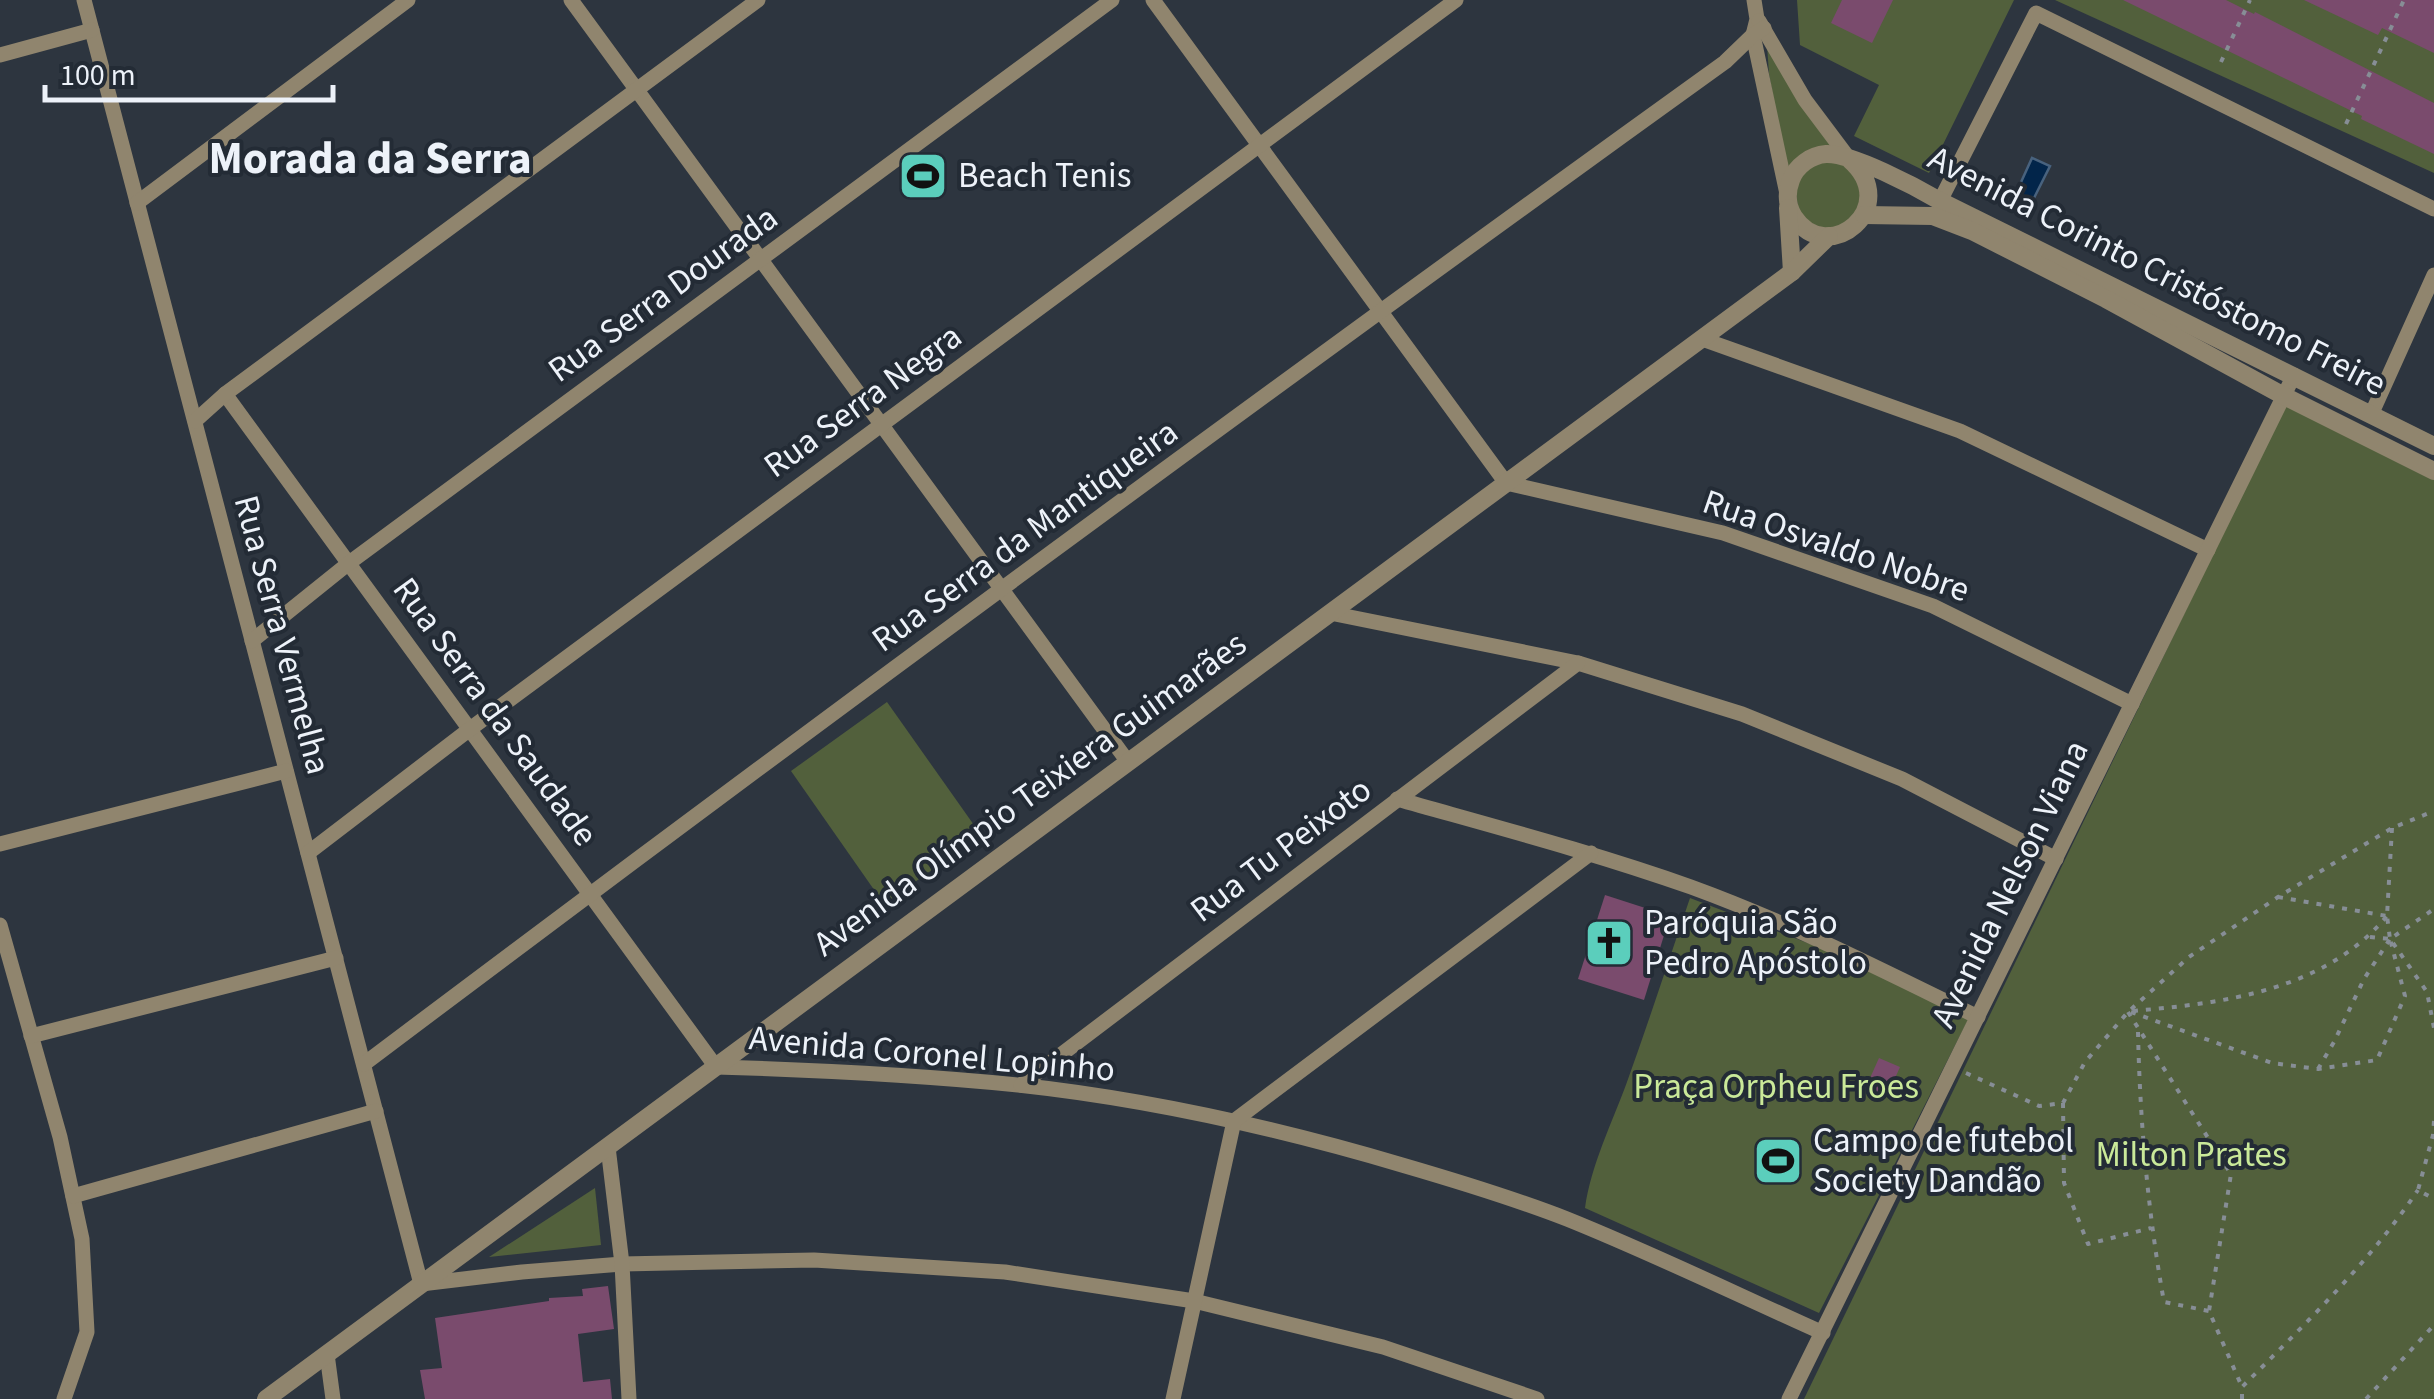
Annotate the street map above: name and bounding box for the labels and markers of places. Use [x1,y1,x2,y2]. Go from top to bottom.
sports icon: Beach Tenis [897,150,949,202]
place label: Beach Tenis [958,151,1131,201]
place label: Paróquia São Pedro Apóstolo [1644,898,1867,988]
church icon: Paróquia São Pedro Apóstolo [1583,917,1635,969]
place label: Campo de futebol Society Dandão [1813,1116,2074,1206]
sports icon: Campo de futebol Society Dandão [1752,1135,1804,1187]

